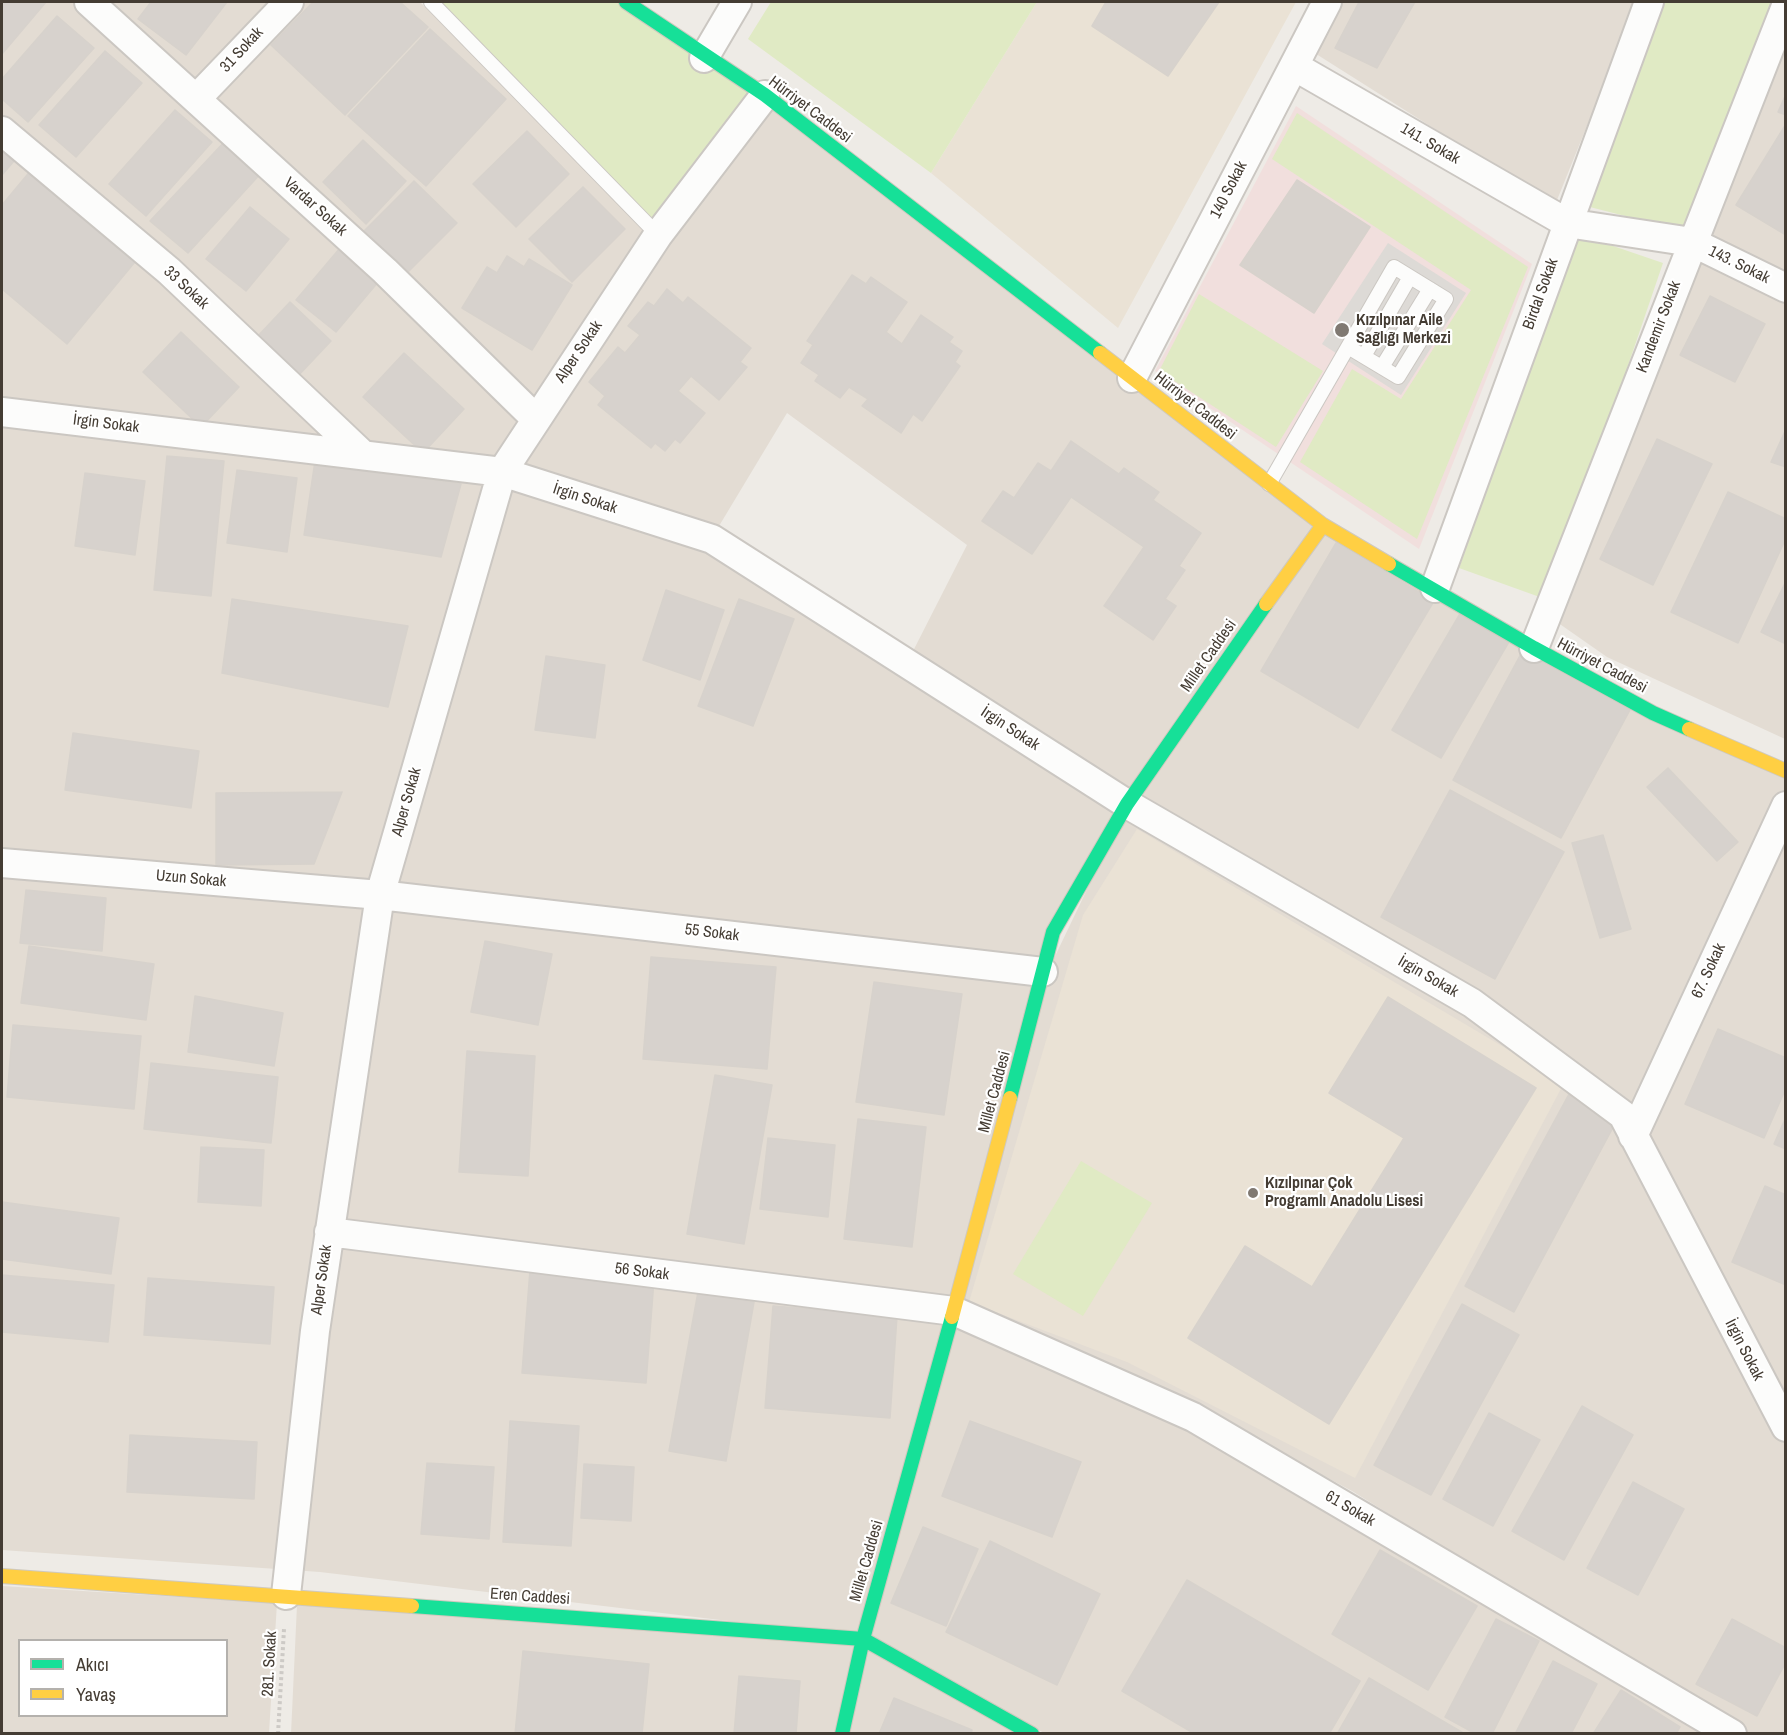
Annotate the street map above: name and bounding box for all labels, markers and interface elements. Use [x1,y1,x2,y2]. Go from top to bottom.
street label: 31 Sokak [216,23,268,77]
street label: Hürriyet Caddesi [765,72,855,148]
street label: 141. Sokak [1397,119,1463,169]
street label: 140 Sokak [1206,158,1252,222]
street label: Vardar Sokak [279,174,351,240]
street label: 143. Sokak [1705,242,1773,288]
street label: Birdal Sokak [1519,256,1563,332]
street label: 33 Sokak [159,262,213,314]
street label: Kandemir Sokak [1633,278,1685,376]
place label: Kızılpınar Aile Sağlığı Merkezi [1356,311,1451,349]
street label: Alper Sokak [551,317,607,387]
marker: Kızılpınar Aile Sağlığı Merkezi [1333,321,1351,339]
street label: Hürriyet Caddesi [1150,368,1240,444]
street label: İrgin Sokak [72,410,140,438]
street label: İrgin Sokak [550,480,620,518]
street label: Millet Caddesi [1177,616,1241,696]
street label: Hürriyet Caddesi [1554,634,1650,698]
street label: İrgin Sokak [977,703,1043,755]
street label: Alper Sokak [388,765,426,839]
street label: Uzun Sokak [155,866,227,892]
street label: 55 Sokak [684,920,740,946]
street label: 67. Sokak [1688,941,1730,1001]
street label: İrgin Sokak [1394,952,1462,1002]
street label: Millet Caddesi [975,1049,1015,1135]
place label: Kızılpınar Çok Programlı Anadolu Lisesi [1265,1174,1423,1212]
marker: Kızılpınar Çok Programlı Anadolu Lisesi [1246,1186,1260,1200]
street label: Alper Sokak [308,1244,336,1316]
street label: 56 Sokak [614,1259,670,1285]
street label: İrgin Sokak [1720,1316,1768,1384]
street label: 61 Sokak [1322,1487,1378,1531]
street label: Millet Caddesi [846,1518,888,1604]
street label: Eren Caddesi [489,1585,571,1609]
street label: 281. Sokak [259,1631,281,1697]
legend [18,1639,228,1717]
text: Akıcı [76,1652,109,1677]
text: Yavaş [76,1682,116,1707]

